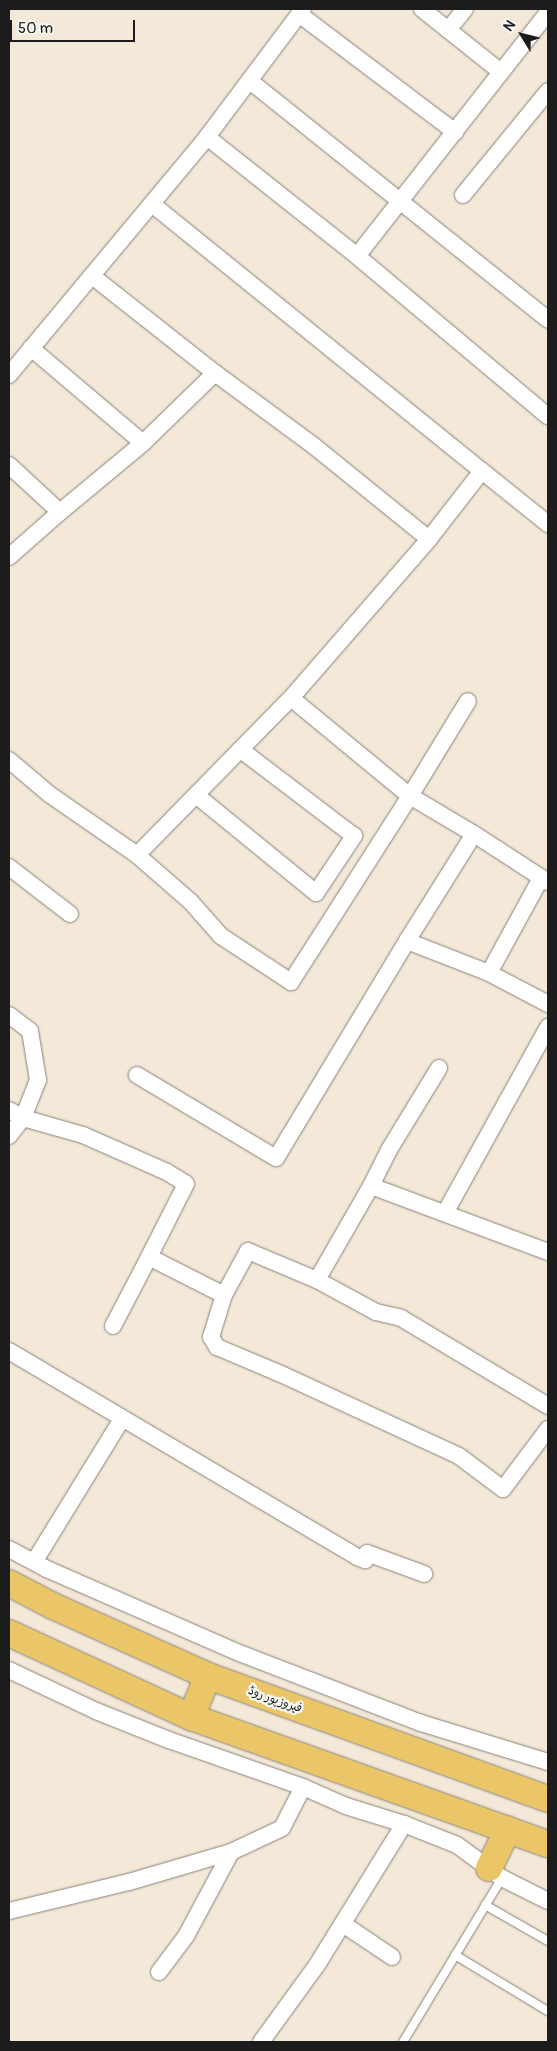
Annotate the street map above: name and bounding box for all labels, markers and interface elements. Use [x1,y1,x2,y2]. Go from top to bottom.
scale bar [12,10,138,42]
north arrow [497,10,547,60]
text: N [500,17,519,35]
text: 50 m [18,19,53,38]
street label: فیروزپور روڈ [246,1684,304,1716]

